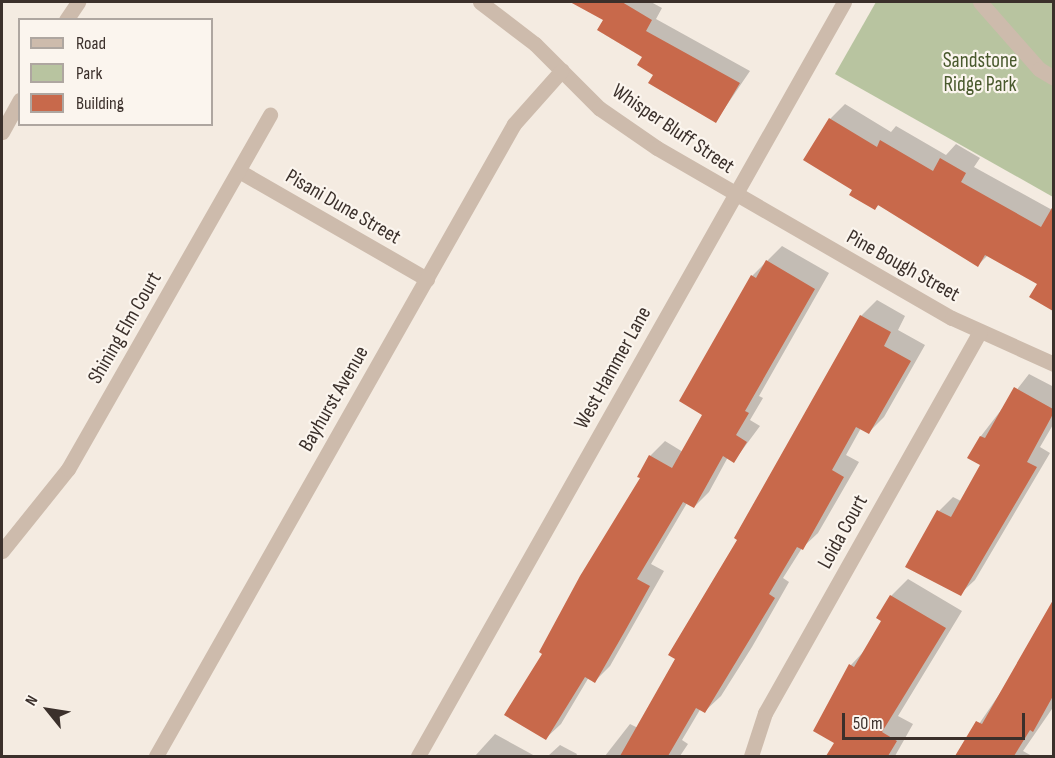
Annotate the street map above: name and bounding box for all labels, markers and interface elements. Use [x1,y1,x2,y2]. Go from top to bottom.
legend [18,18,213,126]
text: Road [76,33,106,54]
park label: Sandstone Ridge Park [943,48,1017,98]
text: Park [76,63,102,84]
street label: Whisper Bluff Street [607,79,739,179]
text: Building [76,93,124,114]
street label: Pisani Dune Street [281,164,405,250]
street label: Pine Bough Street [842,225,964,307]
street label: Shining Elm Court [83,268,167,388]
street label: West Hammer Lane [569,302,657,434]
street label: Bayhurst Avenue [294,342,374,456]
street label: Loida Court [812,491,874,573]
north arrow [18,680,78,740]
text: N [22,692,42,709]
scale bar [845,701,1028,739]
text: 50 m [853,713,883,734]

